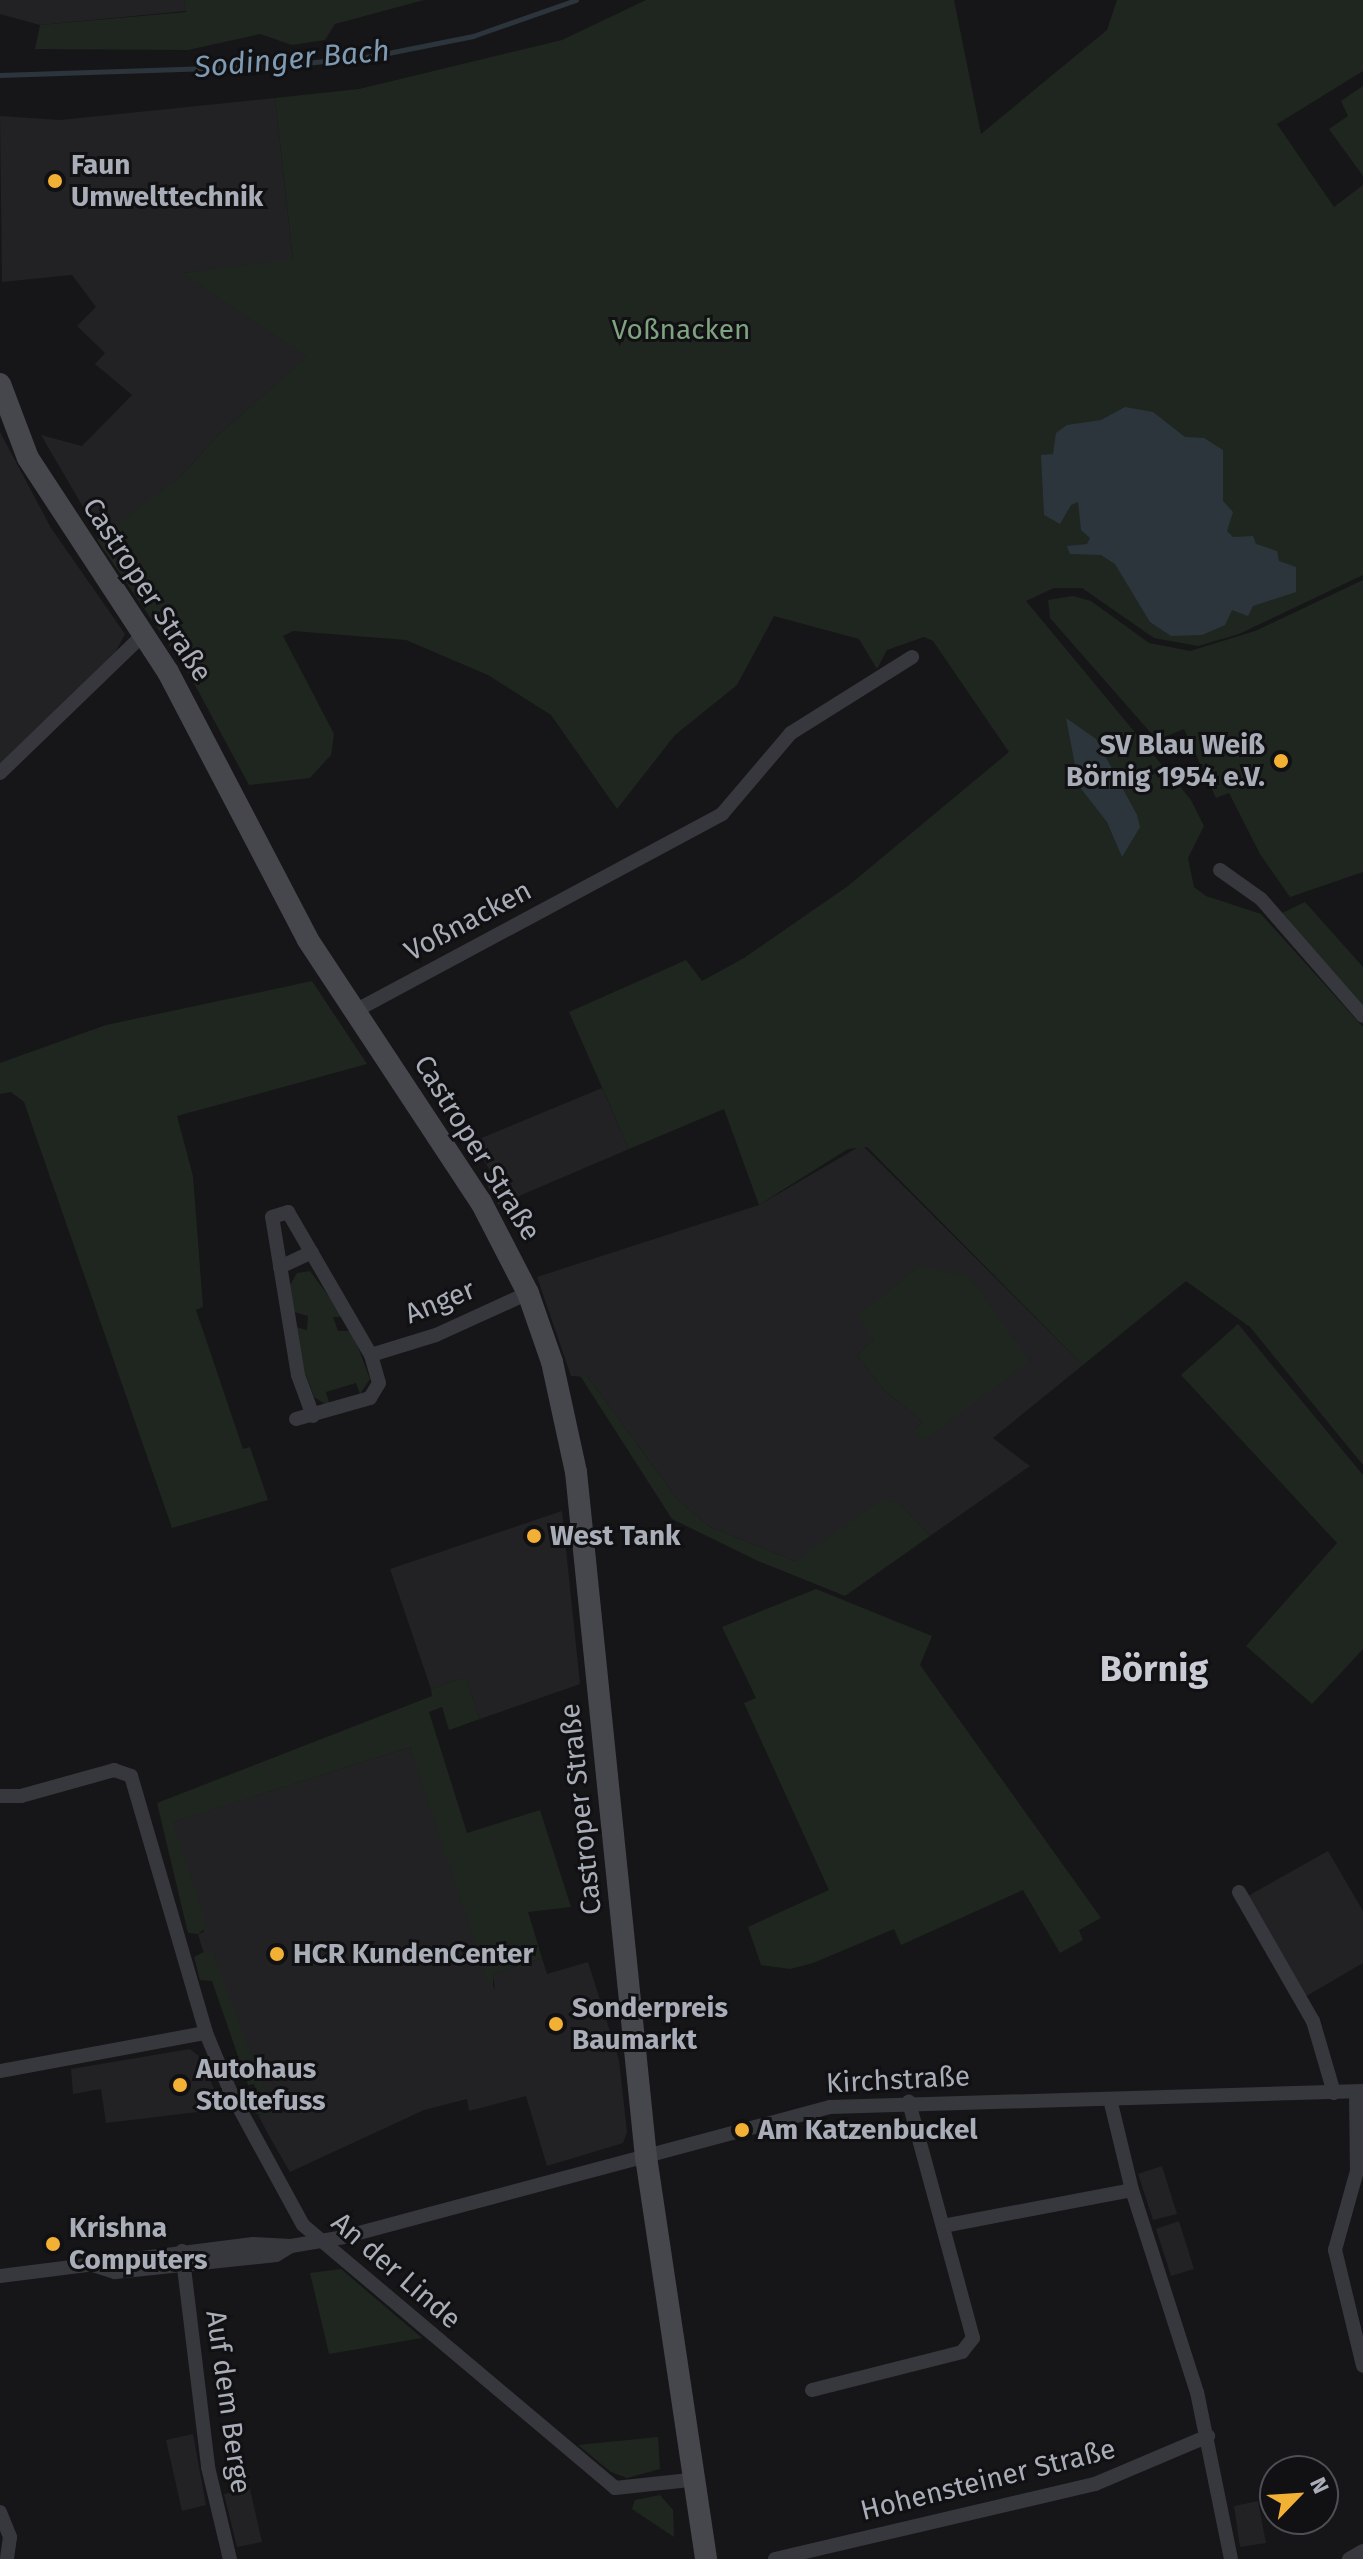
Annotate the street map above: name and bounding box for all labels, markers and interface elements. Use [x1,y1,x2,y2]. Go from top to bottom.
water label: Sodinger Bach [193,33,391,85]
place label: Faun Umwelttechnik [71,148,263,214]
marker: Faun Umwelttechnik [46,172,64,190]
park label: Voßnacken [612,313,750,347]
street label: Castroper Straße [75,492,219,688]
place label: SV Blau Weiß Börnig 1954 e.V. [1066,728,1265,794]
marker: SV Blau Weiß Börnig 1954 e.V. [1272,752,1290,770]
street label: Voßnacken [399,874,537,968]
street label: Castroper Straße [407,1049,547,1247]
street label: Anger [400,1273,480,1331]
place label: West Tank [550,1519,681,1553]
marker: West Tank [525,1527,543,1545]
district label: Börnig [1100,1648,1208,1692]
street label: Castroper Straße [553,1702,609,1916]
place label: HCR KundenCenter [293,1937,534,1971]
marker: HCR KundenCenter [268,1945,286,1963]
place label: Sonderpreis Baumarkt [572,1991,728,2057]
marker: Sonderpreis Baumarkt [547,2015,565,2033]
place label: Autohaus Stoltefuss [196,2052,326,2118]
street label: Kirchstraße [825,2059,971,2101]
marker: Autohaus Stoltefuss [171,2076,189,2094]
place label: Am Katzenbuckel [758,2113,978,2147]
marker: Am Katzenbuckel [733,2121,751,2139]
street label: An der Linde [324,2206,468,2336]
place label: Krishna Computers [69,2211,207,2277]
marker: Krishna Computers [44,2235,62,2253]
street label: Auf dem Berge [199,2308,257,2496]
street label: Hohensteiner Straße [857,2432,1119,2528]
north arrow [1259,2455,1339,2535]
text: N [1304,2473,1335,2498]

